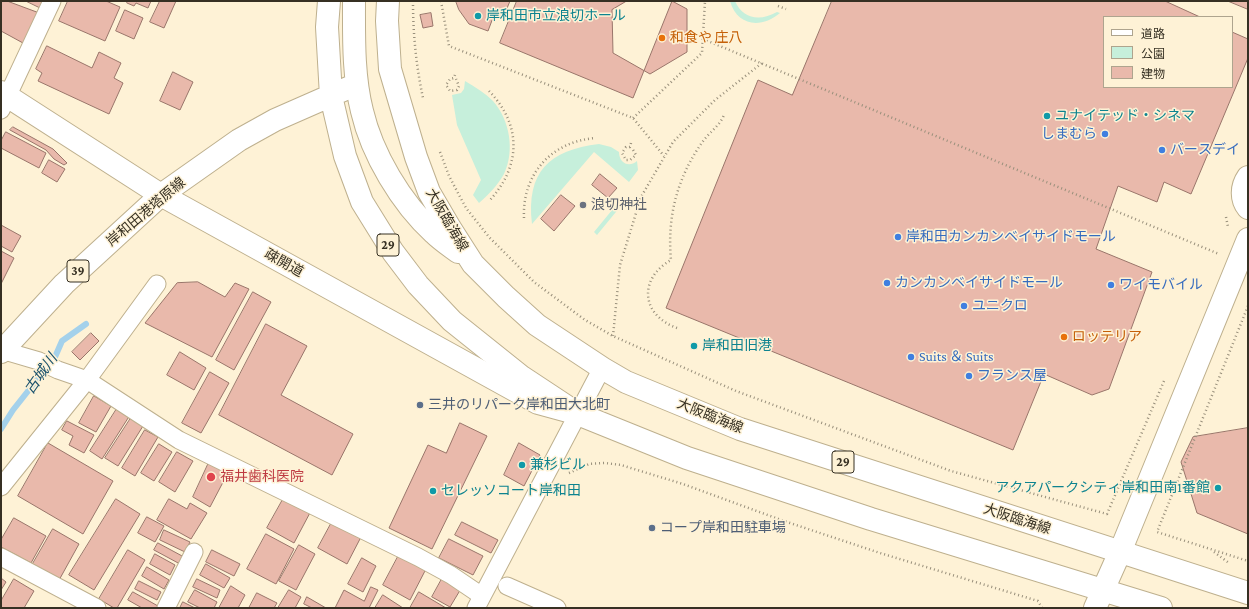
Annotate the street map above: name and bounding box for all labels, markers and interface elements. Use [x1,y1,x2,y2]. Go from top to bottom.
place label: 岸和田市立浪切ホール [486,8,626,24]
marker: 岸和田市立浪切ホール [473,11,483,21]
legend [1103,16,1233,88]
text: 道路 [1141,27,1165,41]
place label: 和食や 庄八 [670,30,743,46]
marker: 和食や 庄八 [657,33,667,43]
text: 公園 [1141,47,1165,61]
text: 建物 [1141,67,1165,81]
place label: ユナイテッド・シネマ [1055,108,1195,124]
marker: ユナイテッド・シネマ [1042,111,1052,121]
place label: しまむら [1041,126,1097,142]
marker: しまむら [1100,129,1110,139]
place label: バースデイ [1170,142,1240,158]
marker: バースデイ [1157,145,1167,155]
street label: 岸和田港塔原線 [103,174,189,250]
street label: 大阪臨海線 [422,185,472,255]
place label: 浪切神社 [591,197,647,213]
marker: 浪切神社 [578,200,588,210]
place label: 岸和田カンカンベイサイドモール [906,229,1116,245]
marker: 岸和田カンカンベイサイドモール [893,232,903,242]
road number: 29 [377,234,399,256]
street label: 疎開道 [262,245,306,281]
road number: 39 [67,260,89,282]
place label: カンカンベイサイドモール [895,275,1063,291]
place label: ワイモバイル [1119,277,1203,293]
marker: カンカンベイサイドモール [882,278,892,288]
marker: ワイモバイル [1106,280,1116,290]
place label: ユニクロ [972,298,1028,314]
marker: ユニクロ [959,301,969,311]
place label: ロッテリア [1072,329,1142,345]
marker: ロッテリア [1059,332,1069,342]
place label: 岸和田旧港 [702,338,772,354]
marker: 岸和田旧港 [689,341,699,351]
place label: Suits ＆ Suits [919,349,994,365]
water label: 古城川 [21,350,61,398]
marker: Suits ＆ Suits [906,352,916,362]
place label: フランス屋 [977,368,1047,384]
marker: フランス屋 [964,371,974,381]
street label: 大阪臨海線 [674,395,746,437]
place label: 三井のリパーク岸和田大北町 [428,397,610,413]
marker: 三井のリパーク岸和田大北町 [415,400,425,410]
road number: 29 [832,451,854,473]
place label: 兼杉ビル [530,457,586,473]
marker: 兼杉ビル [517,460,527,470]
place label: 福井歯科医院 [220,469,304,485]
marker: 福井歯科医院 [205,471,217,483]
place label: アクアパークシティ岸和田南1番館 [995,480,1210,496]
place label: セレッソコート岸和田 [441,483,581,499]
marker: アクアパークシティ岸和田南1番館 [1213,483,1223,493]
marker: セレッソコート岸和田 [428,486,438,496]
street label: 大阪臨海線 [981,500,1053,538]
place label: コープ岸和田駐車場 [660,520,786,536]
marker: コープ岸和田駐車場 [647,523,657,533]

